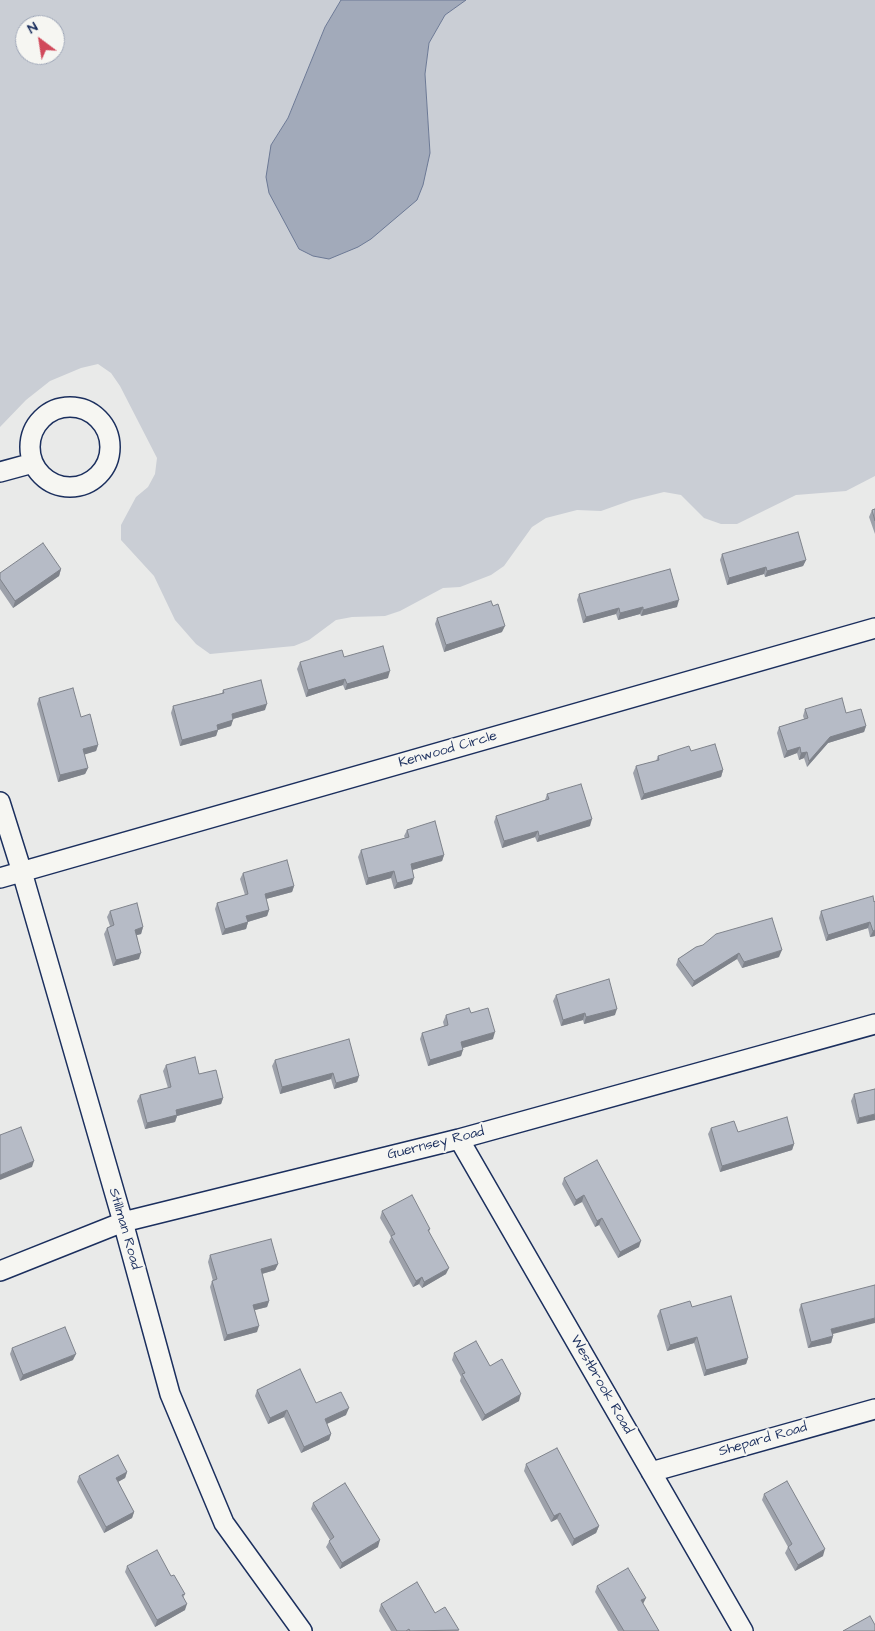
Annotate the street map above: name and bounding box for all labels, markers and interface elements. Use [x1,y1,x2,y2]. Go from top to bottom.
north arrow [15,15,65,65]
text: N [24,17,42,39]
street label: Kenwood Circle [397,728,499,772]
street label: Guernsey Road [386,1124,486,1164]
street label: Stillman Road [104,1186,144,1272]
street label: Westbrook Road [566,1333,636,1437]
street label: Shepard Road [717,1419,809,1461]

